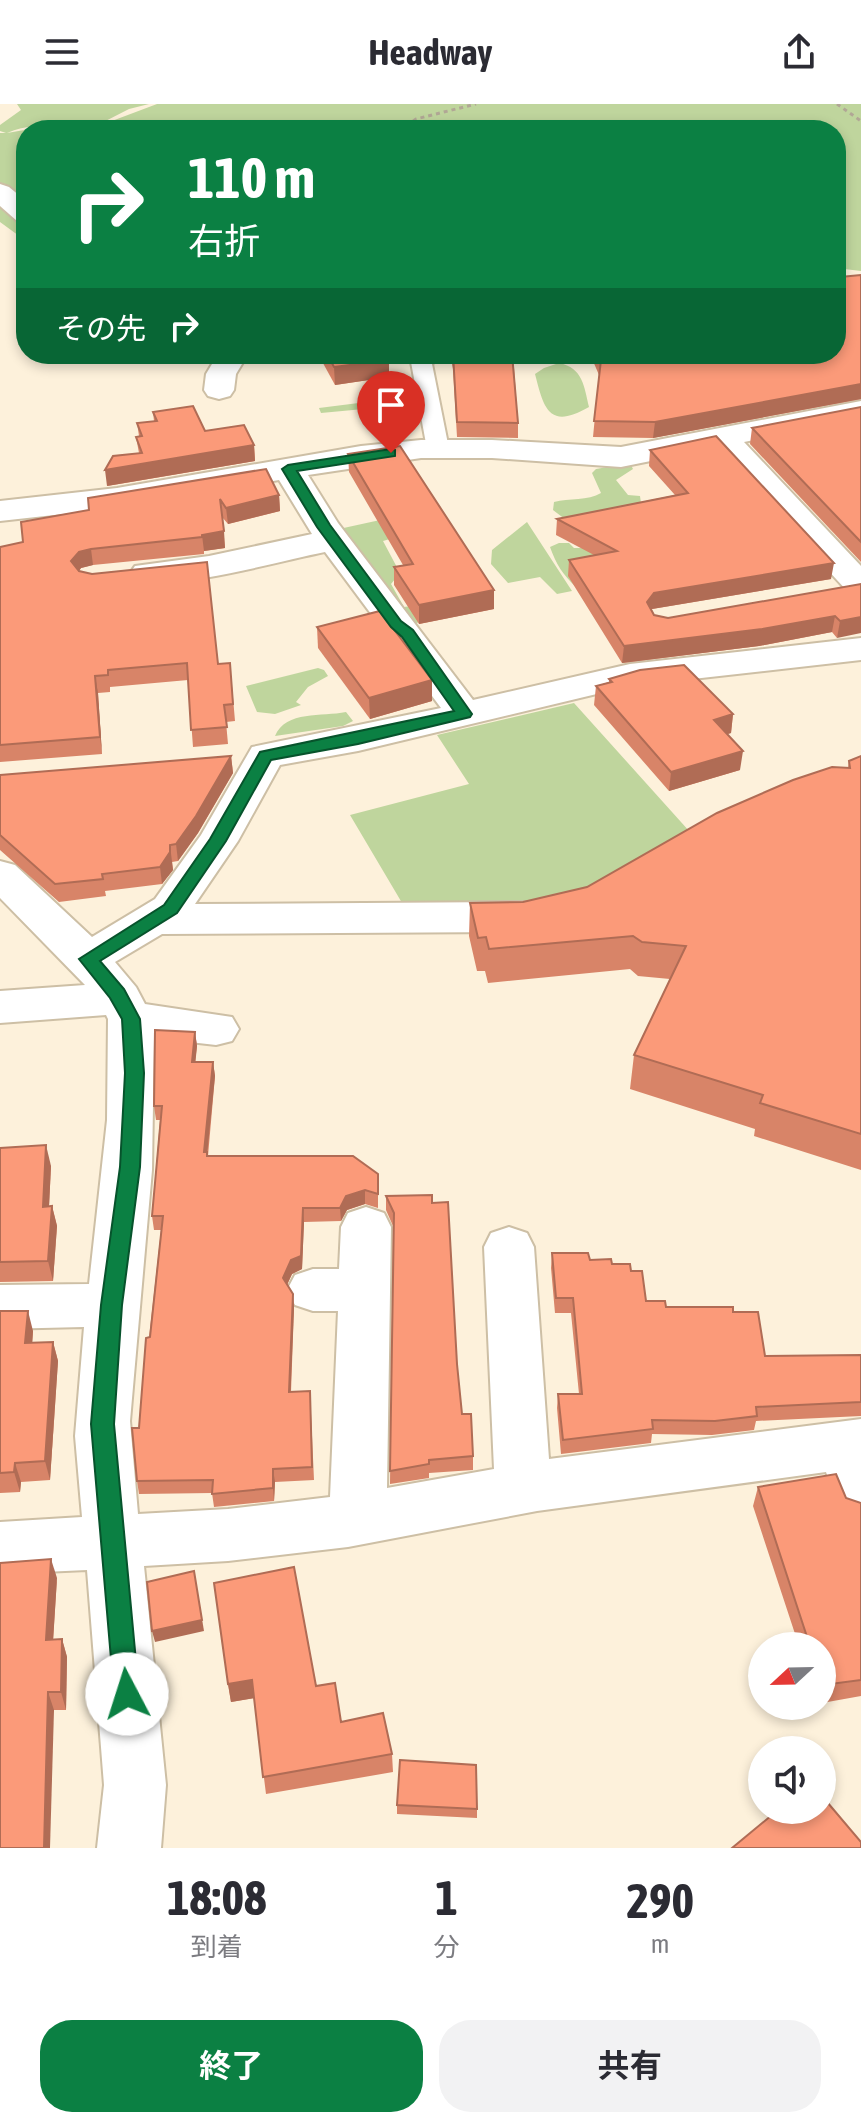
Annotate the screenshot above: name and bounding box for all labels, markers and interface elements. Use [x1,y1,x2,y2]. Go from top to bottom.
icon: menu [40,30,84,74]
icon: share [777,30,821,74]
text: Headway [369,31,492,73]
text: 110 m [188,146,315,210]
icon: right [56,152,160,256]
text: 右折 [188,220,260,262]
icon: right [162,304,206,348]
text: その先 [56,311,146,345]
pin [357,371,425,453]
icon: arrive [369,383,413,427]
north arrow [748,1632,836,1720]
map controls [748,1632,836,1824]
position arrow [85,1652,169,1736]
button: sound [748,1736,836,1824]
text: 18:08 [167,1870,267,1925]
text: 1 [435,1870,458,1925]
text: 290 [626,1873,694,1928]
text: m [651,1929,670,1959]
text: 到着 [191,1932,243,1962]
text: 分 [434,1932,460,1962]
button: 終了 [40,2020,423,2112]
button: 共有 [439,2020,821,2112]

